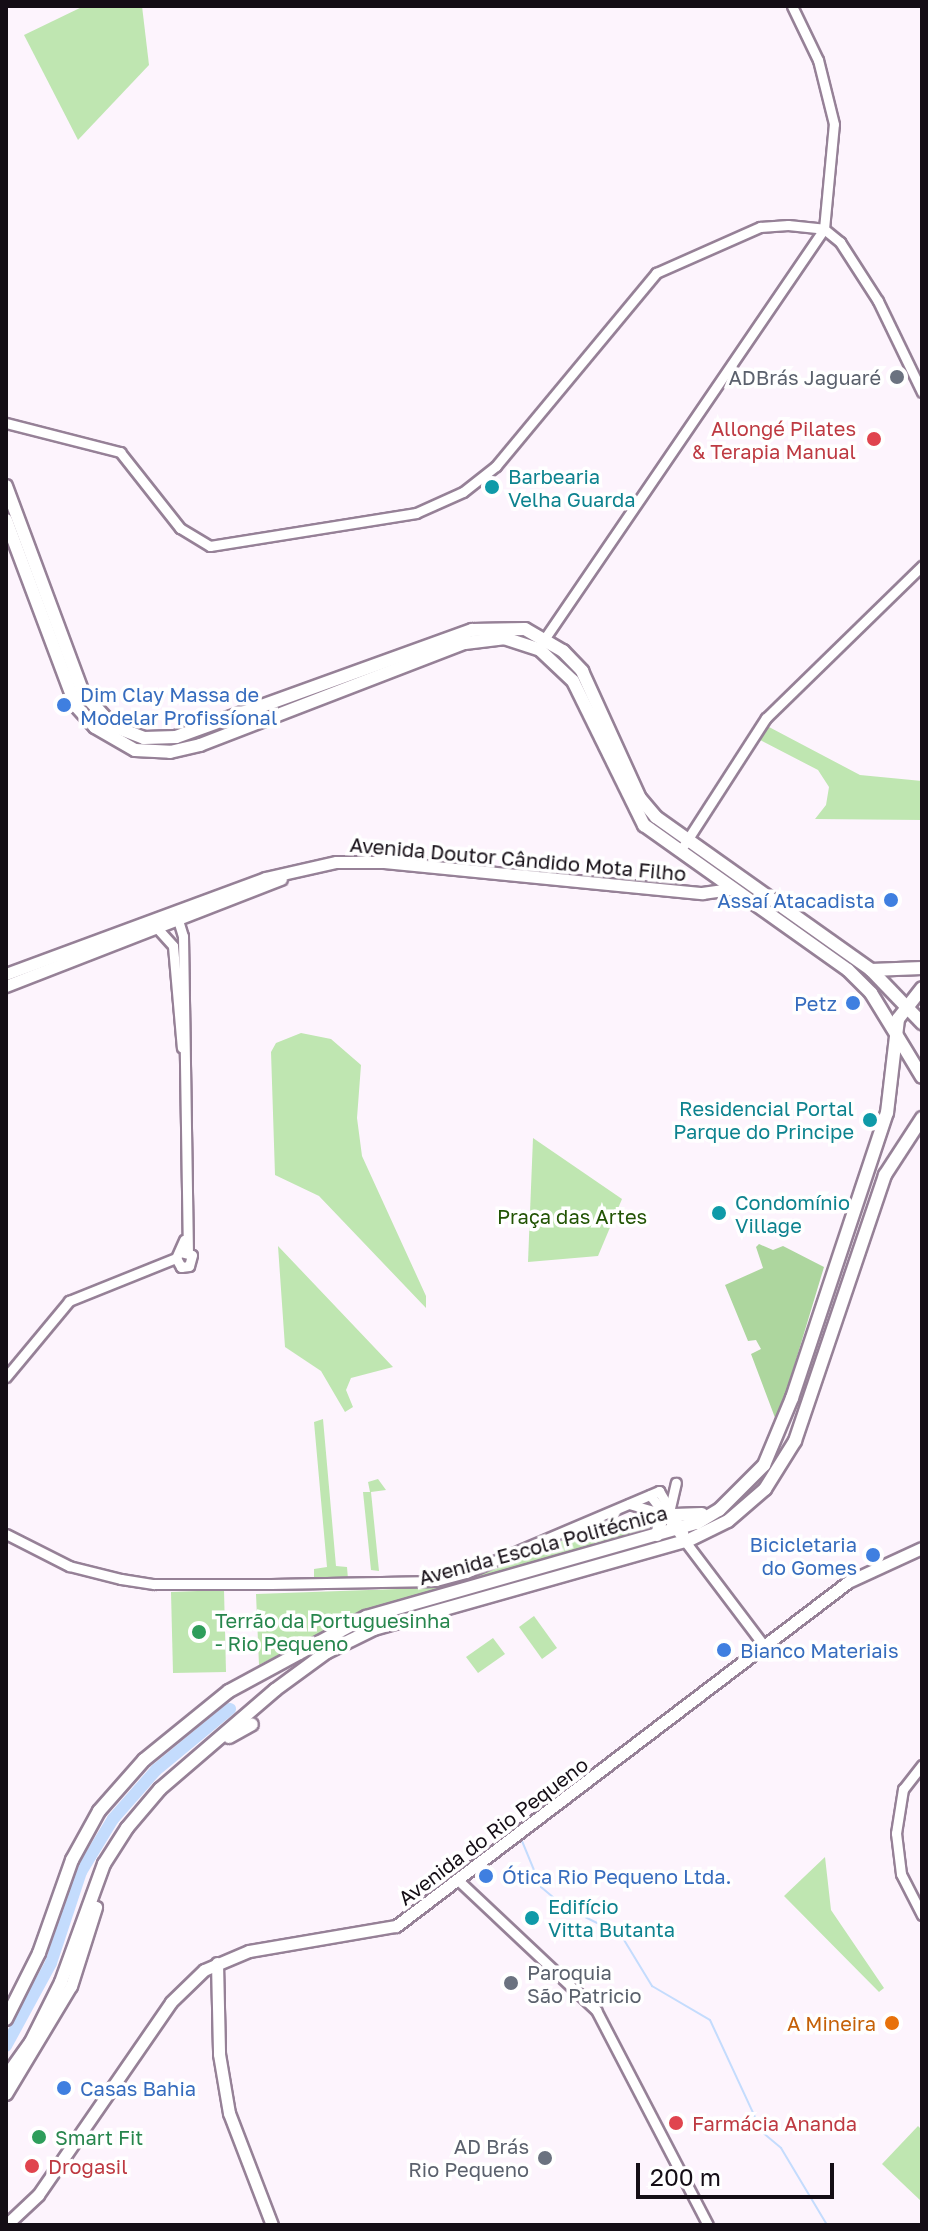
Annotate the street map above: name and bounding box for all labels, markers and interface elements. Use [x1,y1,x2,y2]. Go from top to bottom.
place label: ADBrás Jaguaré [728,365,881,389]
marker: ADBrás Jaguaré [888,368,906,386]
place label: Allongé Pilates & Terapia Manual [692,416,856,463]
marker: Allongé Pilates & Terapia Manual [863,428,885,450]
place label: Barbearia Velha Guarda [508,464,635,511]
marker: Barbearia Velha Guarda [483,478,501,496]
place label: Dim Clay Massa de Modelar Profissíonal [80,682,277,729]
marker: Dim Clay Massa de Modelar Profissíonal [55,696,73,714]
street label: Avenida Doutor Cândido Mota Filho [349,832,687,886]
place label: Assaí Atacadista [717,888,875,912]
marker: Assaí Atacadista [882,891,900,909]
place label: Petz [794,991,837,1015]
marker: Petz [844,994,862,1012]
place label: Residencial Portal Parque do Principe [673,1096,854,1143]
marker: Residencial Portal Parque do Principe [861,1111,879,1129]
place label: Condomínio Village [735,1190,850,1237]
park label: Praça das Artes [497,1204,647,1228]
marker: Condomínio Village [710,1204,728,1222]
street label: Avenida Escola Politécnica [416,1500,670,1590]
place label: Bicicletaria do Gomes [750,1532,857,1579]
marker: Bicicletaria do Gomes [864,1546,882,1564]
place label: Terrão da Portuguesinha - Rio Pequeno [215,1608,451,1655]
marker: Terrão da Portuguesinha - Rio Pequeno [190,1623,208,1641]
place label: Bianco Materiais [740,1638,899,1662]
marker: Bianco Materiais [715,1641,733,1659]
street label: Avenida do Rio Pequeno [394,1752,592,1910]
place label: Ótica Rio Pequeno Ltda. [502,1864,732,1888]
marker: Ótica Rio Pequeno Ltda. [477,1867,495,1885]
place label: Edifício Vitta Butanta [548,1894,675,1941]
marker: Edifício Vitta Butanta [523,1909,541,1927]
place label: Paroquia São Patricio [527,1960,642,2007]
marker: Paroquia São Patricio [502,1974,520,1992]
place label: A Mineira [787,2011,876,2035]
marker: A Mineira [883,2014,901,2032]
place label: Casas Bahia [80,2076,196,2100]
marker: Casas Bahia [55,2079,73,2097]
place label: Farmácia Ananda [692,2111,857,2135]
marker: Farmácia Ananda [667,2114,685,2132]
place label: Smart Fit [55,2125,143,2149]
marker: Smart Fit [30,2128,48,2146]
place label: AD Brás Rio Pequeno [408,2134,529,2181]
scale bar [640,2147,838,2197]
marker: AD Brás Rio Pequeno [536,2149,554,2167]
place label: Drogasil [48,2154,128,2178]
marker: Drogasil [23,2157,41,2175]
text: 200 m [650,2162,721,2191]

